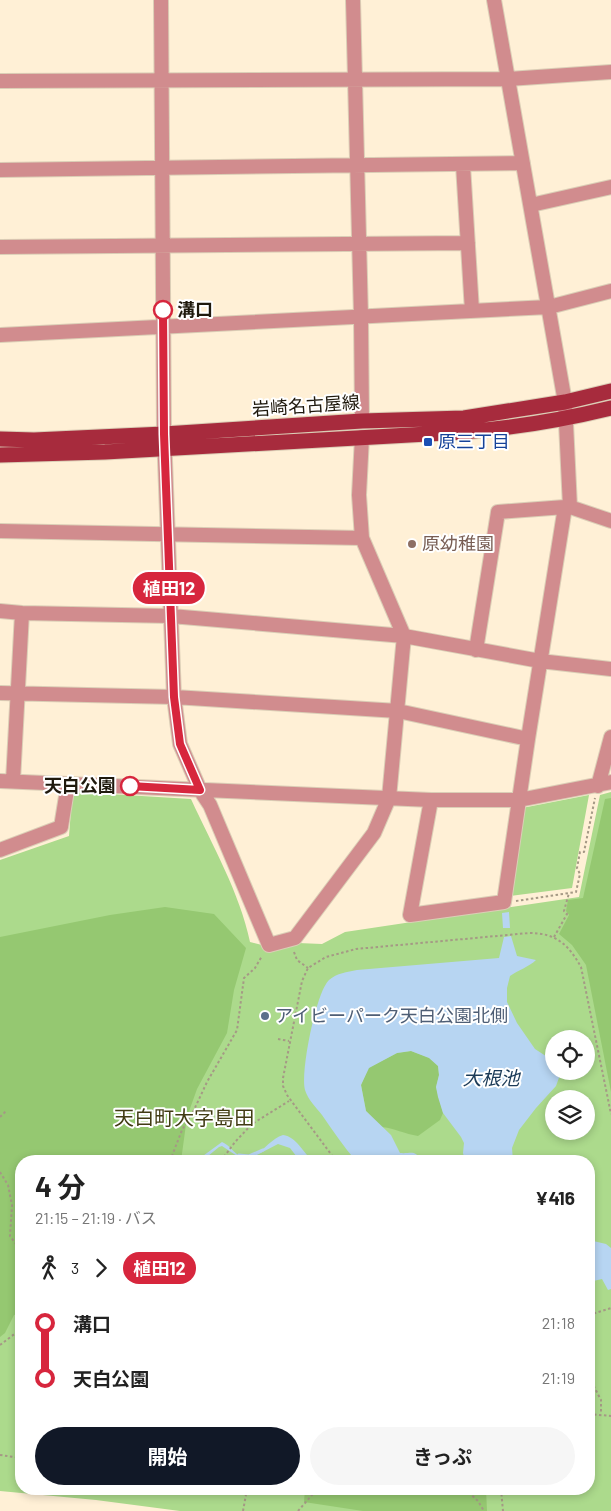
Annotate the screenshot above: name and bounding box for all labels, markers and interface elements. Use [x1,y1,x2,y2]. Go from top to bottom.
place label: 溝口 [177,298,213,320]
marker: 溝口 [153,300,173,320]
street label: 岩崎名古屋線 [251,390,361,420]
place label: 原三丁目 [438,430,510,452]
marker: 原三丁目 [422,436,434,448]
place label: 原幼稚園 [422,532,494,554]
marker: 原幼稚園 [406,538,418,550]
line badge: 植田12 [134,572,204,604]
text: 植田12 [143,577,195,599]
place label: 天白公園 [44,774,116,796]
marker: 天白公園 [120,776,140,796]
place label: アイビーパーク天白公園北側 [275,1004,508,1026]
marker: アイビーパーク天白公園北側 [259,1010,271,1022]
map controls [545,1030,595,1140]
button: locate [545,1030,595,1080]
water label: 大根池 [462,1066,521,1089]
button: layers [545,1090,595,1140]
district label: 天白町大字島田 [114,1105,254,1129]
text: 4 分 [35,1169,86,1203]
text: ¥416 [535,1186,575,1209]
text: 21:15 – 21:19 · バス [35,1208,157,1227]
icon: walk [35,1254,63,1282]
icon: forward [87,1254,115,1282]
text: 植田12 [133,1257,186,1279]
text: 3 [71,1258,79,1277]
text: 溝口 [73,1312,111,1335]
text: 21:18 [542,1313,575,1332]
text: 天白公園 [73,1367,149,1390]
text: 21:19 [542,1368,575,1387]
button: 開始 [35,1427,300,1485]
button: きっぷ [310,1427,575,1485]

